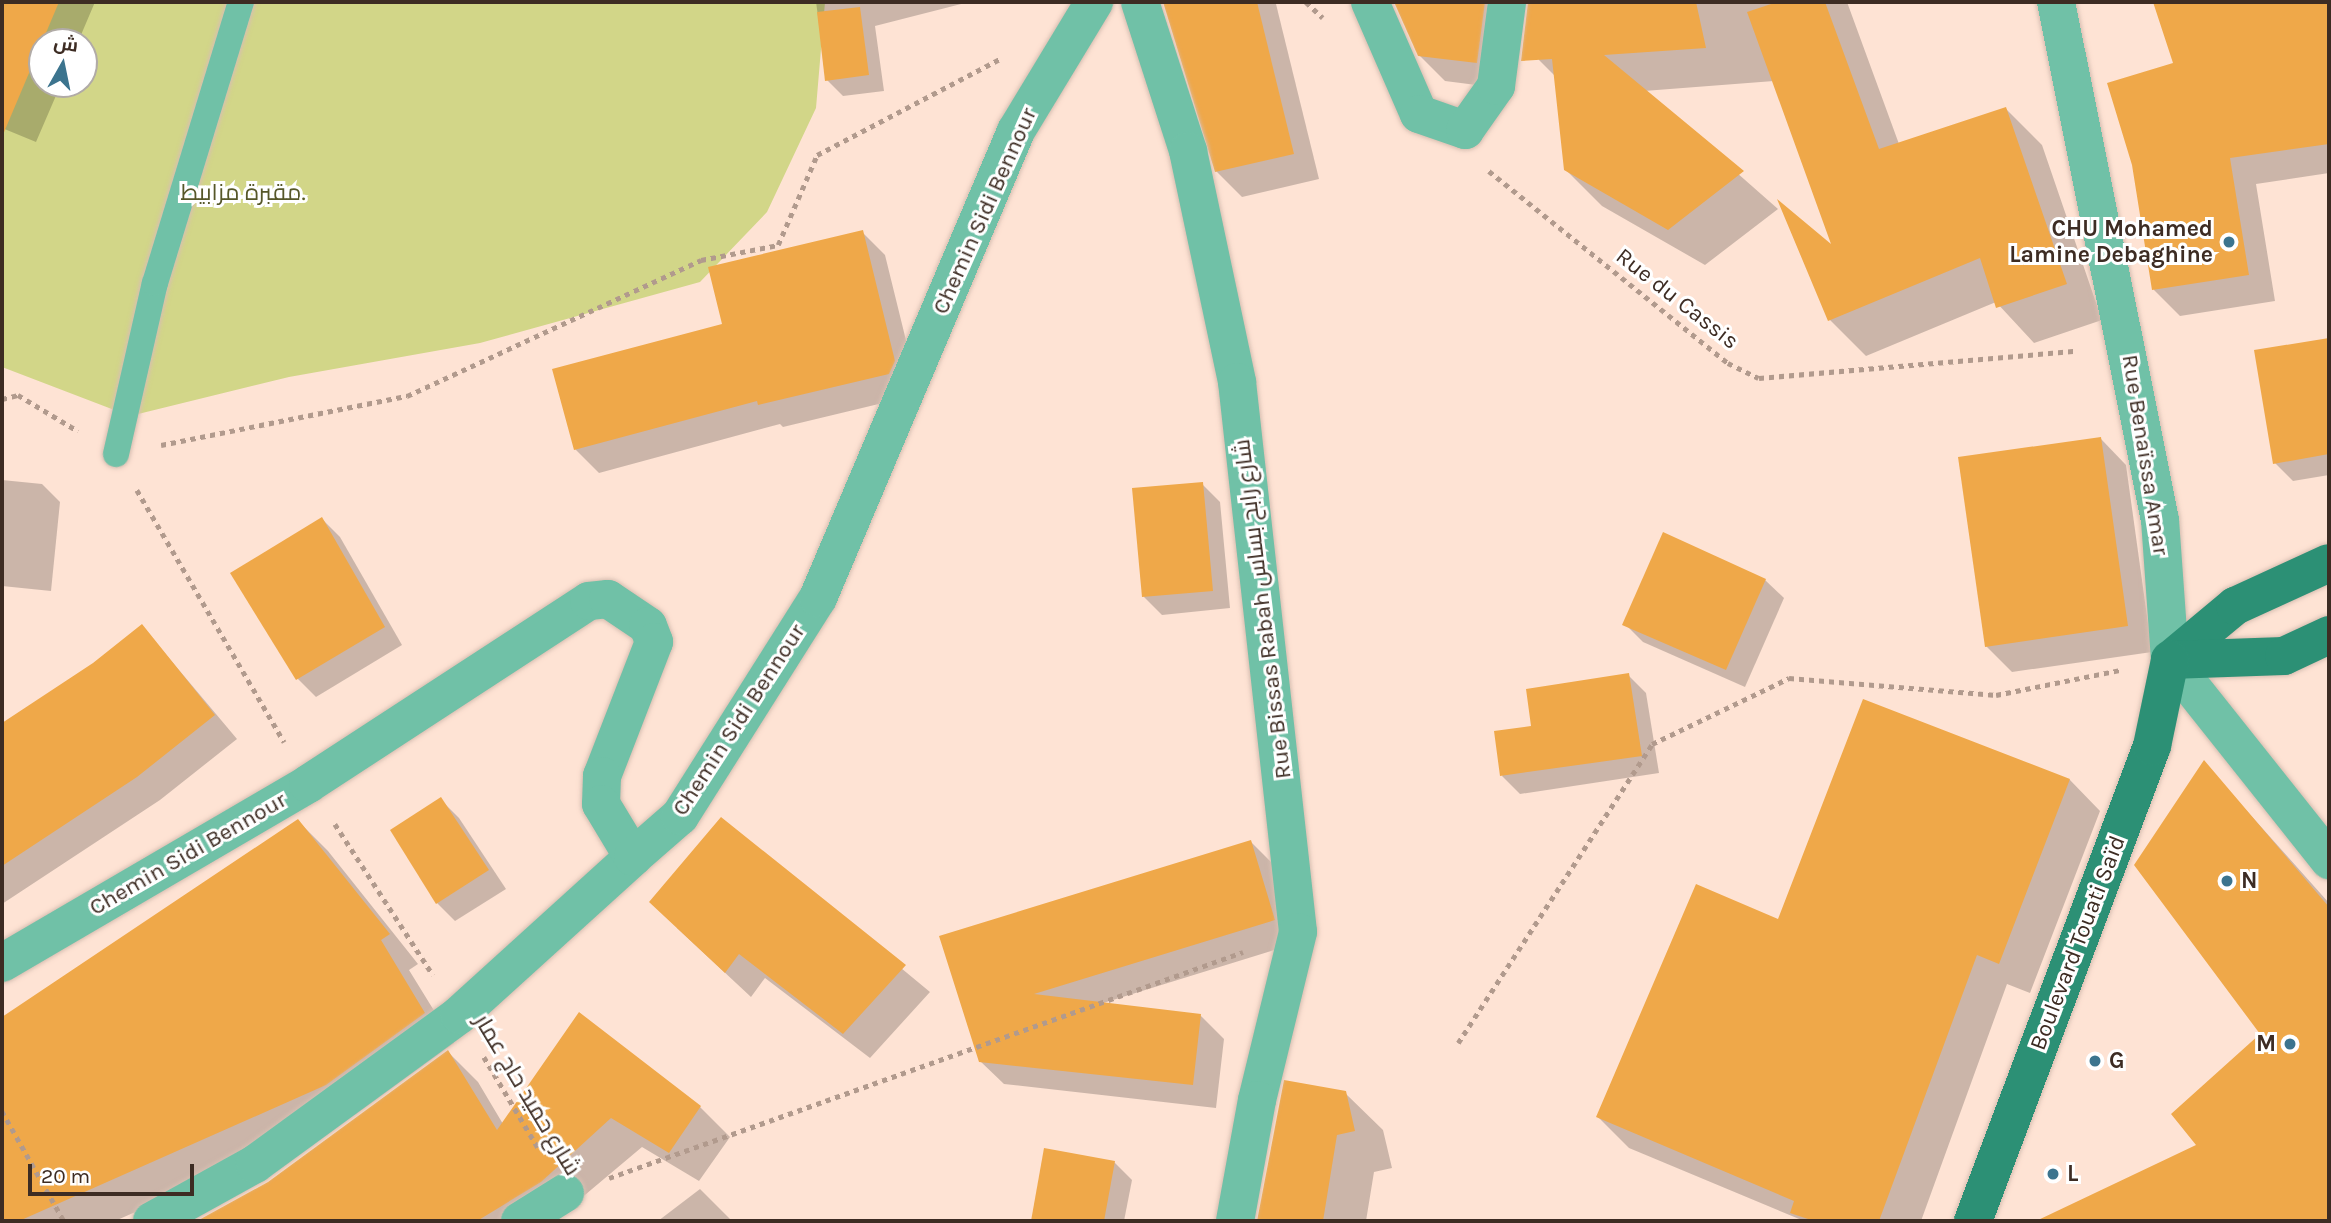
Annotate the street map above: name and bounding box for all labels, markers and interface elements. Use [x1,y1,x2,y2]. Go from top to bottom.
north arrow [28,28,98,98]
text: ش [52,31,80,57]
street label: Chemin Sidi Bennour [927,104,1043,318]
park label: مقبرة مزابيط. [180,179,306,207]
place label: CHU Mohamed Lamine Debaghine [2009,215,2213,269]
marker: CHU Mohamed Lamine Debaghine [2219,232,2239,252]
street label: Rue du Cassis [1610,243,1744,355]
street label: Rue Benaïssa Amar [2116,353,2174,557]
street label: Rue Bissas Rabah شارع رابح بساس [1228,438,1298,780]
street label: Chemin Sidi Bennour [667,619,811,821]
street label: Chemin Sidi Bennour [85,786,291,922]
street label: Boulevard Touati Saïd [2024,832,2132,1054]
place label: N [2241,867,2257,895]
marker: N [2219,873,2235,889]
street label: شارع حميد حاج عمار [468,1009,586,1181]
place label: M [2256,1030,2276,1058]
marker: M [2282,1036,2298,1052]
place label: G [2109,1047,2125,1075]
marker: G [2087,1053,2103,1069]
scale bar [32,1150,198,1194]
place label: L [2067,1160,2078,1188]
text: 20 m [41,1164,90,1188]
marker: L [2045,1166,2061,1182]

